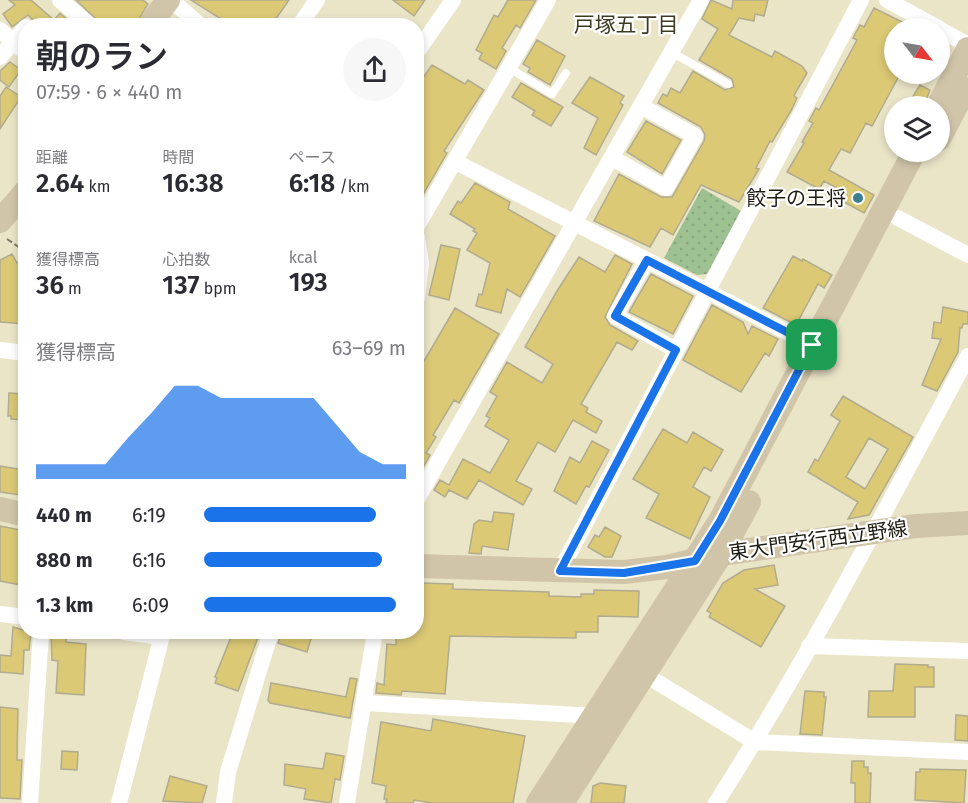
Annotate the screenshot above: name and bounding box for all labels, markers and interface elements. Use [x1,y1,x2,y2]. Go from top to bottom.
district label: 戸塚五丁目 [574,12,679,38]
north arrow [884,18,950,84]
map controls [884,18,950,162]
text: 朝のラン [36,37,168,77]
button: share [343,38,406,101]
text: 07:59 · 6 × 440 m [36,80,182,104]
button: layers [884,96,950,162]
text: 距離 [36,148,68,167]
text: 時間 [162,148,194,167]
text: ペース [289,148,336,167]
text: 2.64 [36,168,84,199]
text: 16:38 [162,168,224,199]
text: 6:18 [289,168,335,199]
text: km [84,177,110,196]
text: /km [335,177,370,196]
place label: 餃子の王将 [746,186,846,210]
marker: 餃子の王将 [851,191,865,205]
text: kcal [289,248,317,267]
text: 獲得標高 [36,250,100,269]
text: 心拍数 [162,250,210,269]
text: 193 [289,267,328,298]
text: 36 [36,270,64,301]
text: 137 [162,270,199,301]
text: m [64,279,82,298]
text: bpm [199,279,236,298]
pin [786,319,837,370]
icon: arrive [795,328,828,361]
text: 63–69 m [332,336,406,360]
text: 獲得標高 [36,340,116,364]
text: 440 m [36,503,92,527]
text: 6:19 [132,503,166,527]
street label: 東大門安行西立野線 [727,516,909,564]
text: 880 m [36,548,93,572]
text: 6:16 [132,548,166,572]
text: 1.3 km [36,593,93,617]
text: 6:09 [132,593,169,617]

